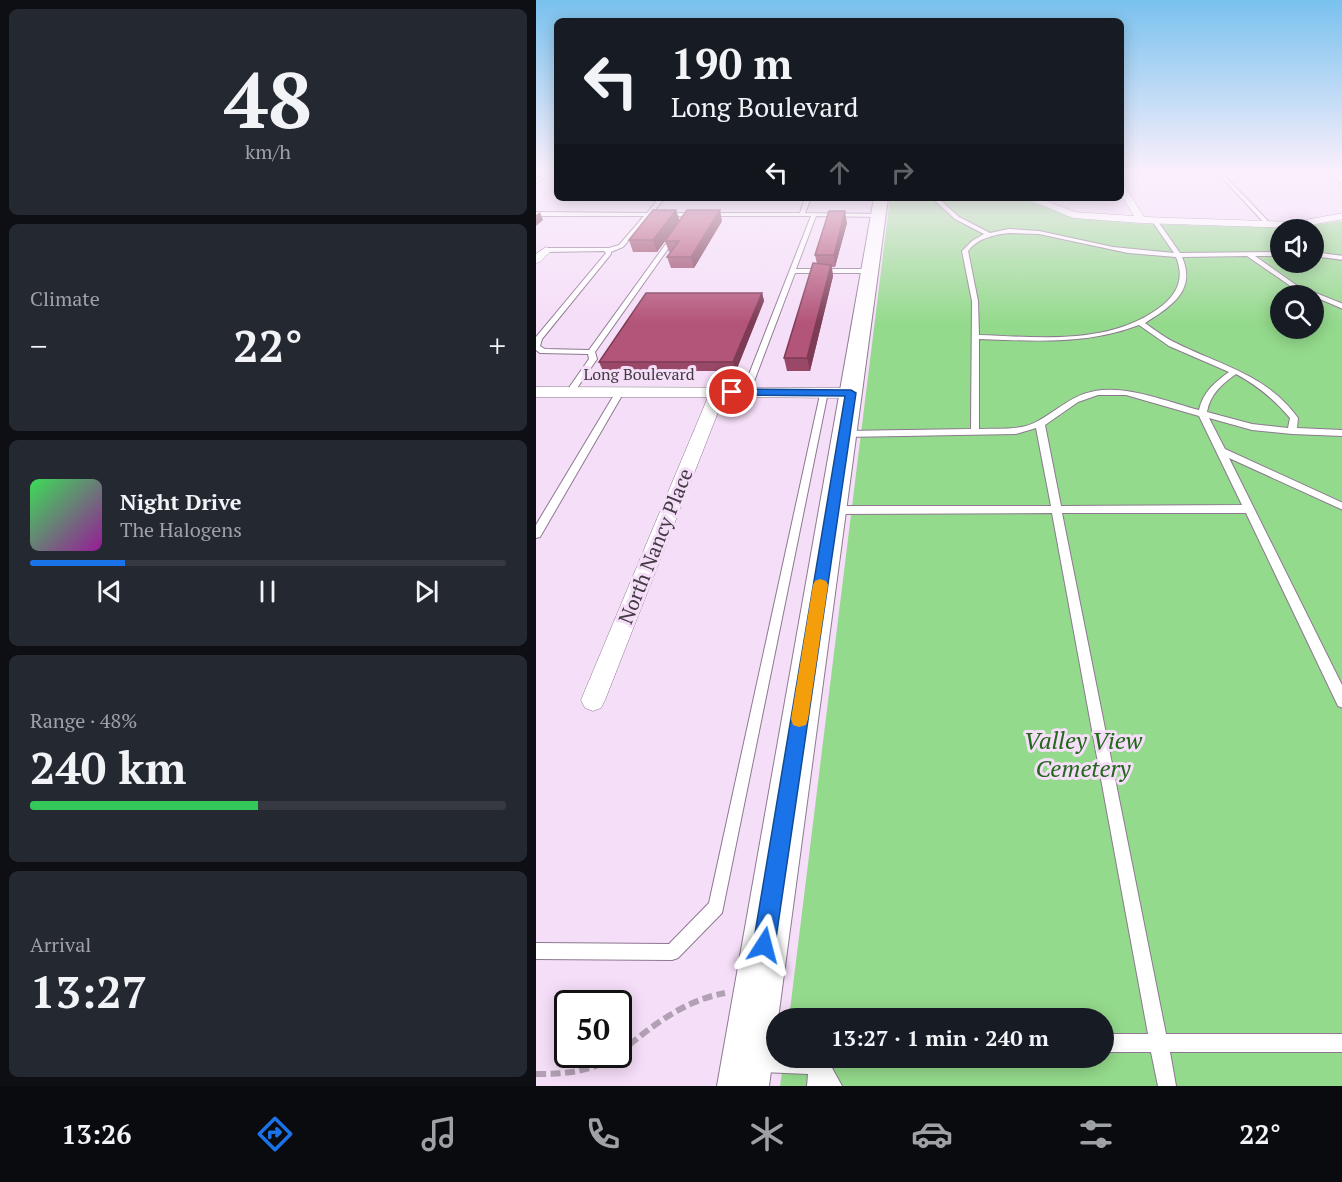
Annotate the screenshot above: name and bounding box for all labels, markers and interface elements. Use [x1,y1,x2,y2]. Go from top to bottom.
text: 190 m [671,35,792,91]
icon: left [572,42,650,120]
text: 48 [224,47,312,150]
text: Long Boulevard [671,89,859,125]
text: km/h [245,138,291,165]
icon: left [760,156,793,189]
icon: ahead [823,156,856,189]
icon: right [886,156,919,189]
map controls [1270,219,1324,339]
button: sound [1270,219,1324,273]
text: Climate [30,285,100,312]
button: search [1270,285,1324,339]
text: 22° [233,315,303,375]
text: − [30,324,48,367]
text: + [488,324,506,367]
street label: Long Boulevard [583,363,695,385]
pin [706,366,757,417]
icon: arrive [715,375,748,408]
street label: North Nancy Place [612,464,698,628]
text: Night Drive [120,487,242,516]
text: The Halogens [120,516,242,543]
icon: previous [93,575,126,608]
icon: pause [251,575,284,608]
icon: next [410,575,443,608]
text: Range · 48% [30,707,137,734]
park label: Valley View Cemetery [1024,724,1143,784]
text: 240 km [30,737,186,797]
position arrow [732,913,796,977]
text: Arrival [30,931,91,958]
text: 13:27 [30,961,147,1021]
speed limit sign: 50 [554,990,632,1068]
text: 13:27 · 1 min · 240 m [831,1023,1049,1052]
icon: directions [254,1113,296,1155]
icon: music [418,1113,460,1155]
icon: phone [582,1113,624,1155]
icon: climate [746,1113,788,1155]
icon: car [911,1113,953,1155]
icon: filters [1075,1113,1117,1155]
text: 13:26 [61,1116,131,1152]
text: 22° [1239,1116,1281,1152]

